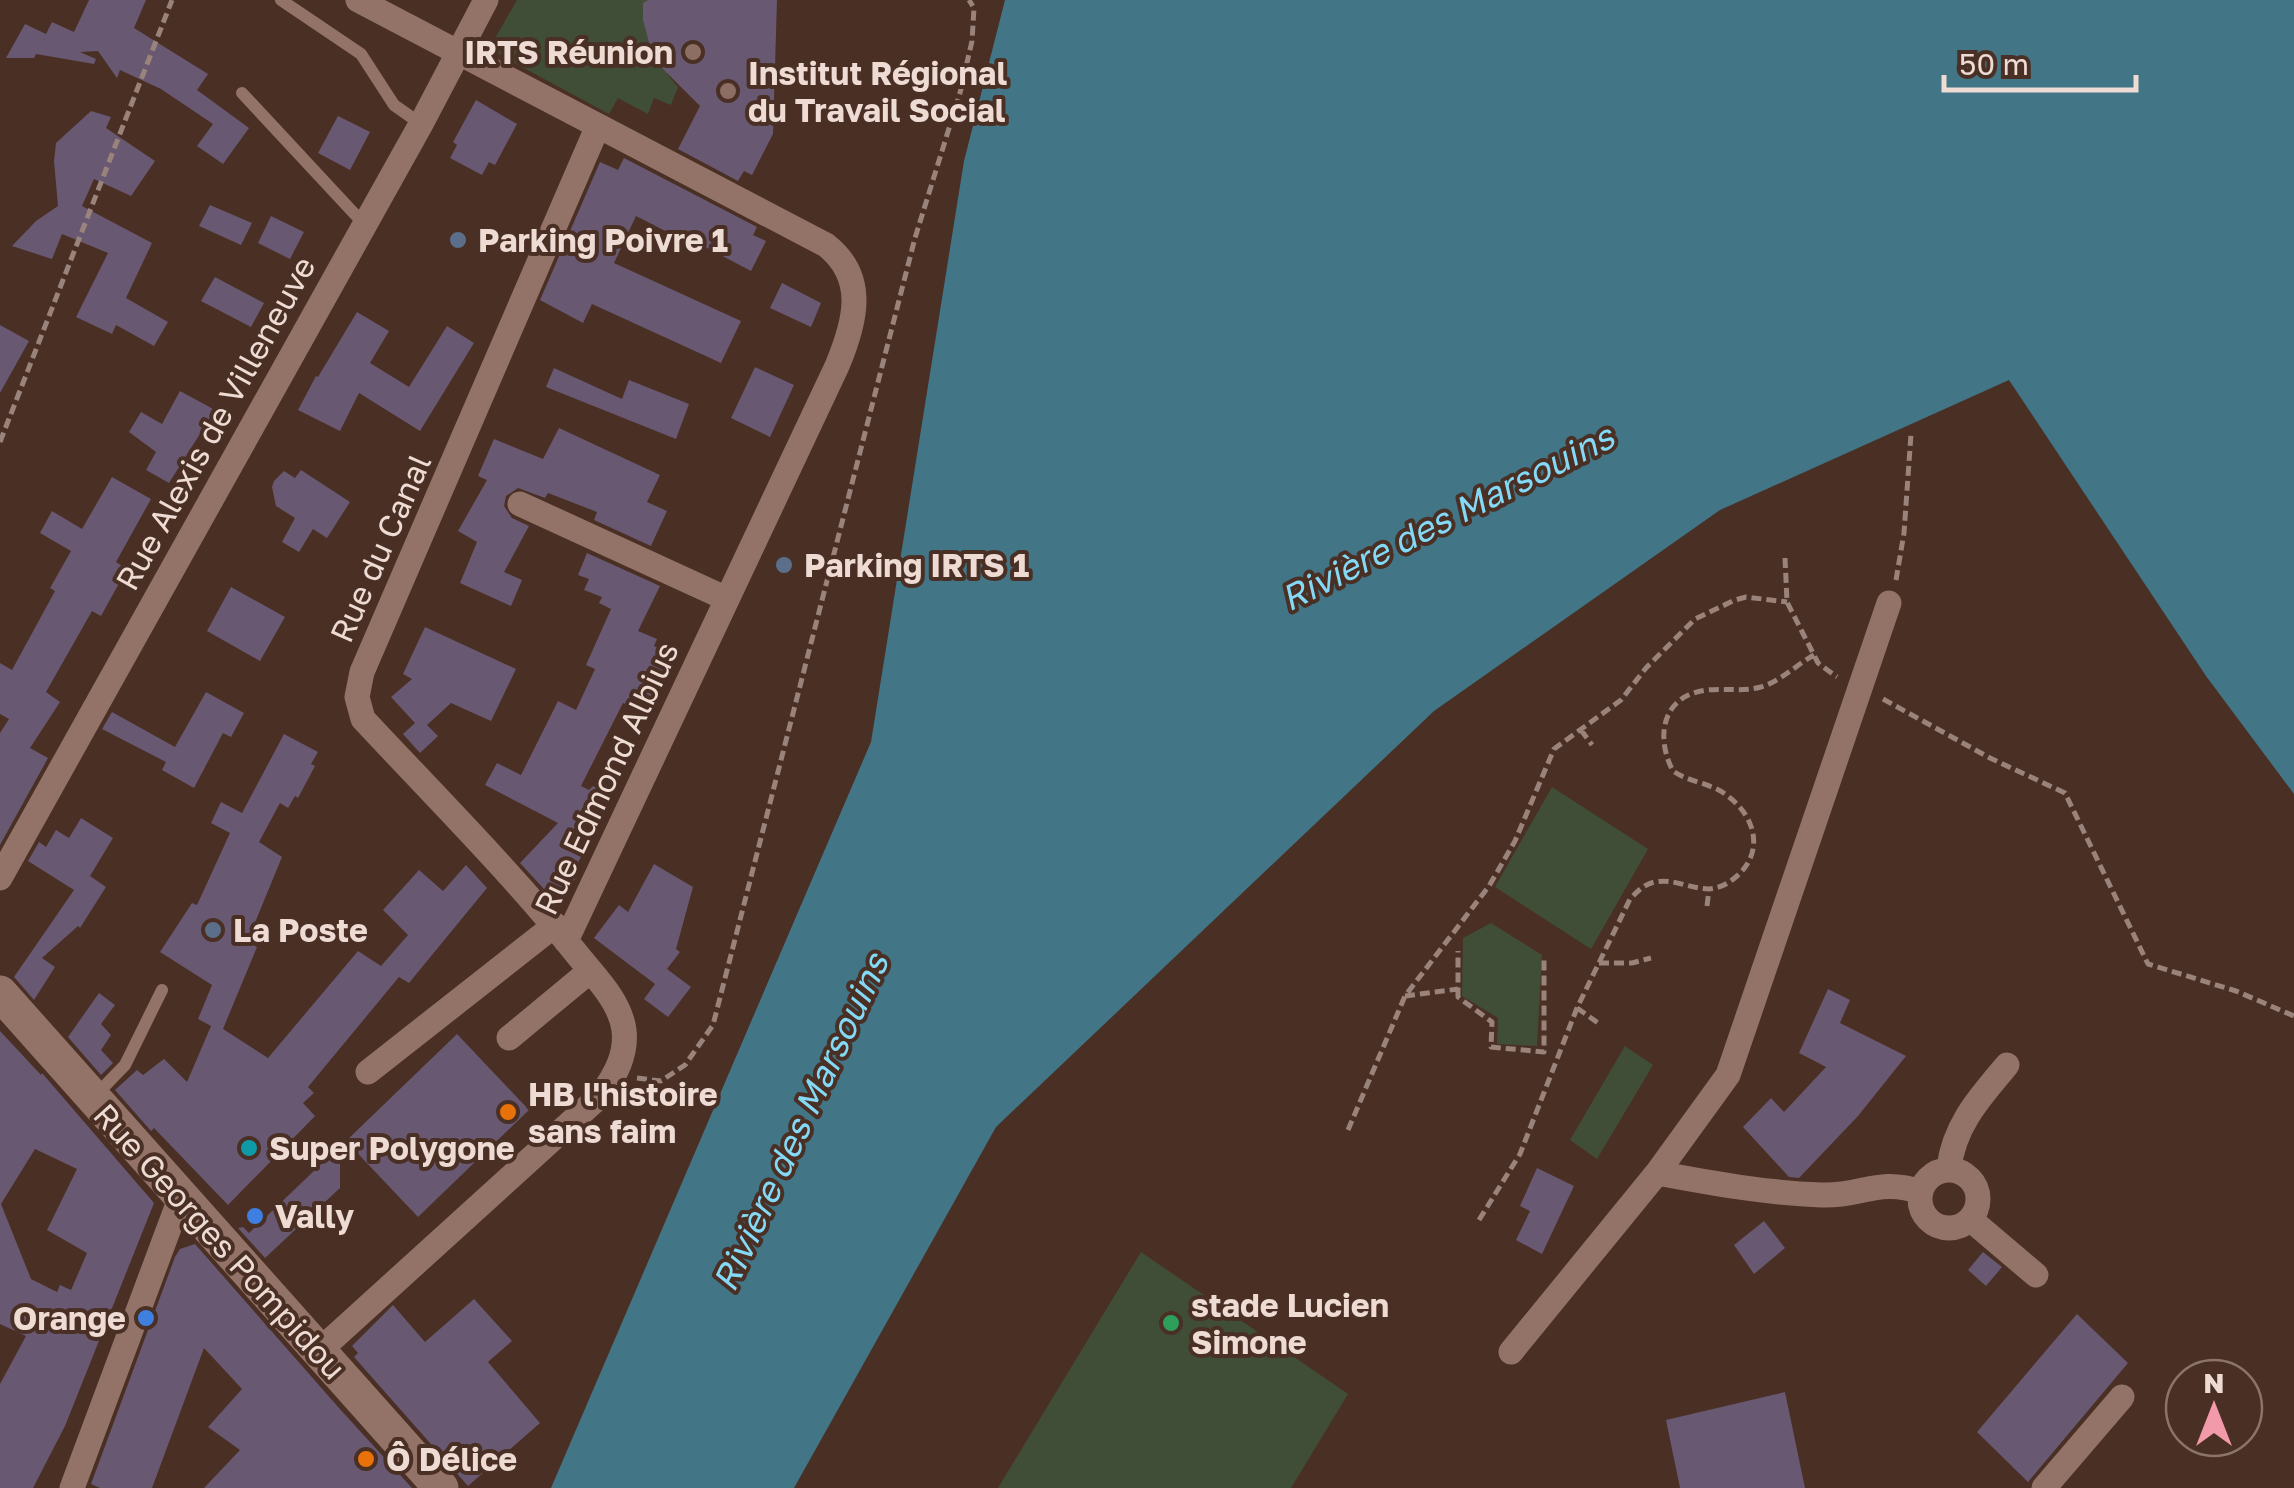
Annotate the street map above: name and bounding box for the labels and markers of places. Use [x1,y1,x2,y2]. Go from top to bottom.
place label: IRTS Réunion [464,33,673,71]
marker: IRTS Réunion [682,41,704,63]
place label: Institut Régional du Travail Social [748,54,1007,129]
marker: Institut Régional du Travail Social [717,80,739,102]
place label: Parking Poivre 1 [478,221,728,259]
marker: Parking Poivre 1 [447,229,469,251]
place label: Parking IRTS 1 [804,546,1029,584]
marker: Parking IRTS 1 [773,554,795,576]
place label: La Poste [233,911,368,949]
marker: La Poste [202,919,224,941]
place label: HB l'histoire sans faim [528,1075,718,1150]
marker: HB l'histoire sans faim [497,1101,519,1123]
place label: Super Polygone [269,1129,515,1167]
marker: Super Polygone [238,1137,260,1159]
place label: Vally [275,1197,354,1235]
marker: Vally [244,1205,266,1227]
place label: stade Lucien Simone [1191,1286,1389,1361]
place label: Orange [13,1299,126,1337]
marker: Orange [135,1307,157,1329]
marker: stade Lucien Simone [1160,1312,1182,1334]
place label: Ô Délice [386,1440,517,1478]
marker: Ô Délice [355,1448,377,1470]

